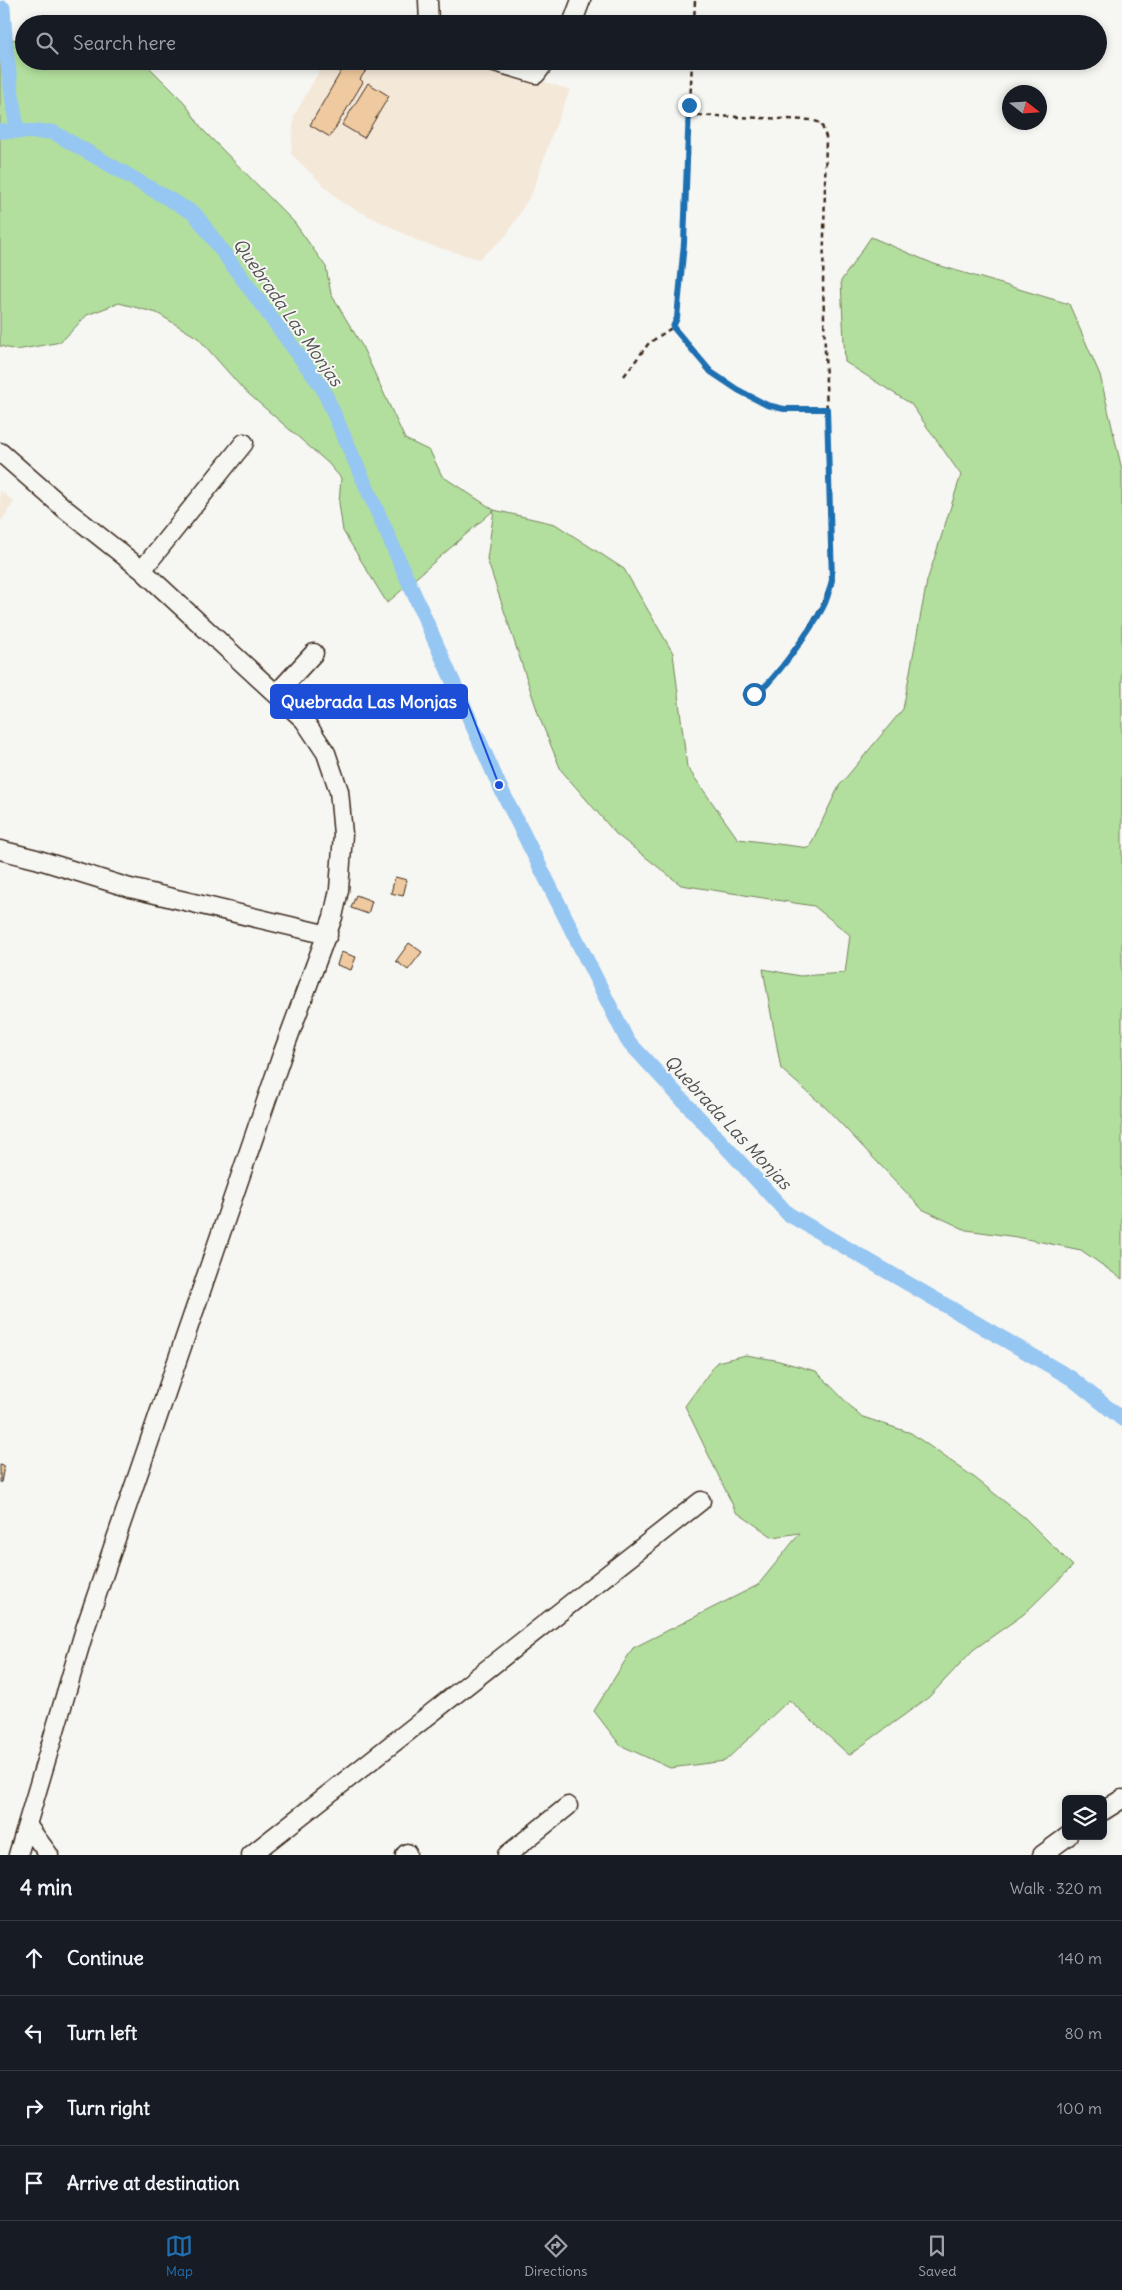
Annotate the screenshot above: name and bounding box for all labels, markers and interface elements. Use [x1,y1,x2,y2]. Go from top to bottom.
search box [15,15,1107,70]
icon: search [33,29,61,57]
text: Search here [73,31,176,55]
north arrow [1002,85,1047,130]
route end [678,94,701,117]
water label: Quebrada Las Monjas [228,233,349,392]
route start [743,683,766,706]
callout: Quebrada Las Monjas [271,685,467,718]
text: Quebrada Las Monjas [281,690,457,713]
water label: Quebrada Las Monjas [660,1050,798,1196]
map controls [1062,1795,1107,1840]
button: layers [1062,1795,1107,1840]
text: 4 min [20,1874,72,1901]
text: Walk · 320 m [1010,1878,1102,1898]
icon: ahead [20,1944,48,1972]
text: Continue [67,1946,144,1970]
text: 140 m [1058,1948,1102,1968]
icon: left [20,2019,48,2047]
text: Turn left [67,2021,137,2045]
text: 80 m [1064,2023,1102,2043]
icon: right [20,2094,48,2122]
text: Turn right [67,2096,150,2120]
text: 100 m [1057,2098,1102,2118]
icon: arrive [20,2169,48,2197]
text: Arrive at destination [67,2171,240,2195]
tab: Map [165,2232,193,2280]
tab: Directions [524,2232,587,2280]
tab: Saved [918,2232,957,2280]

